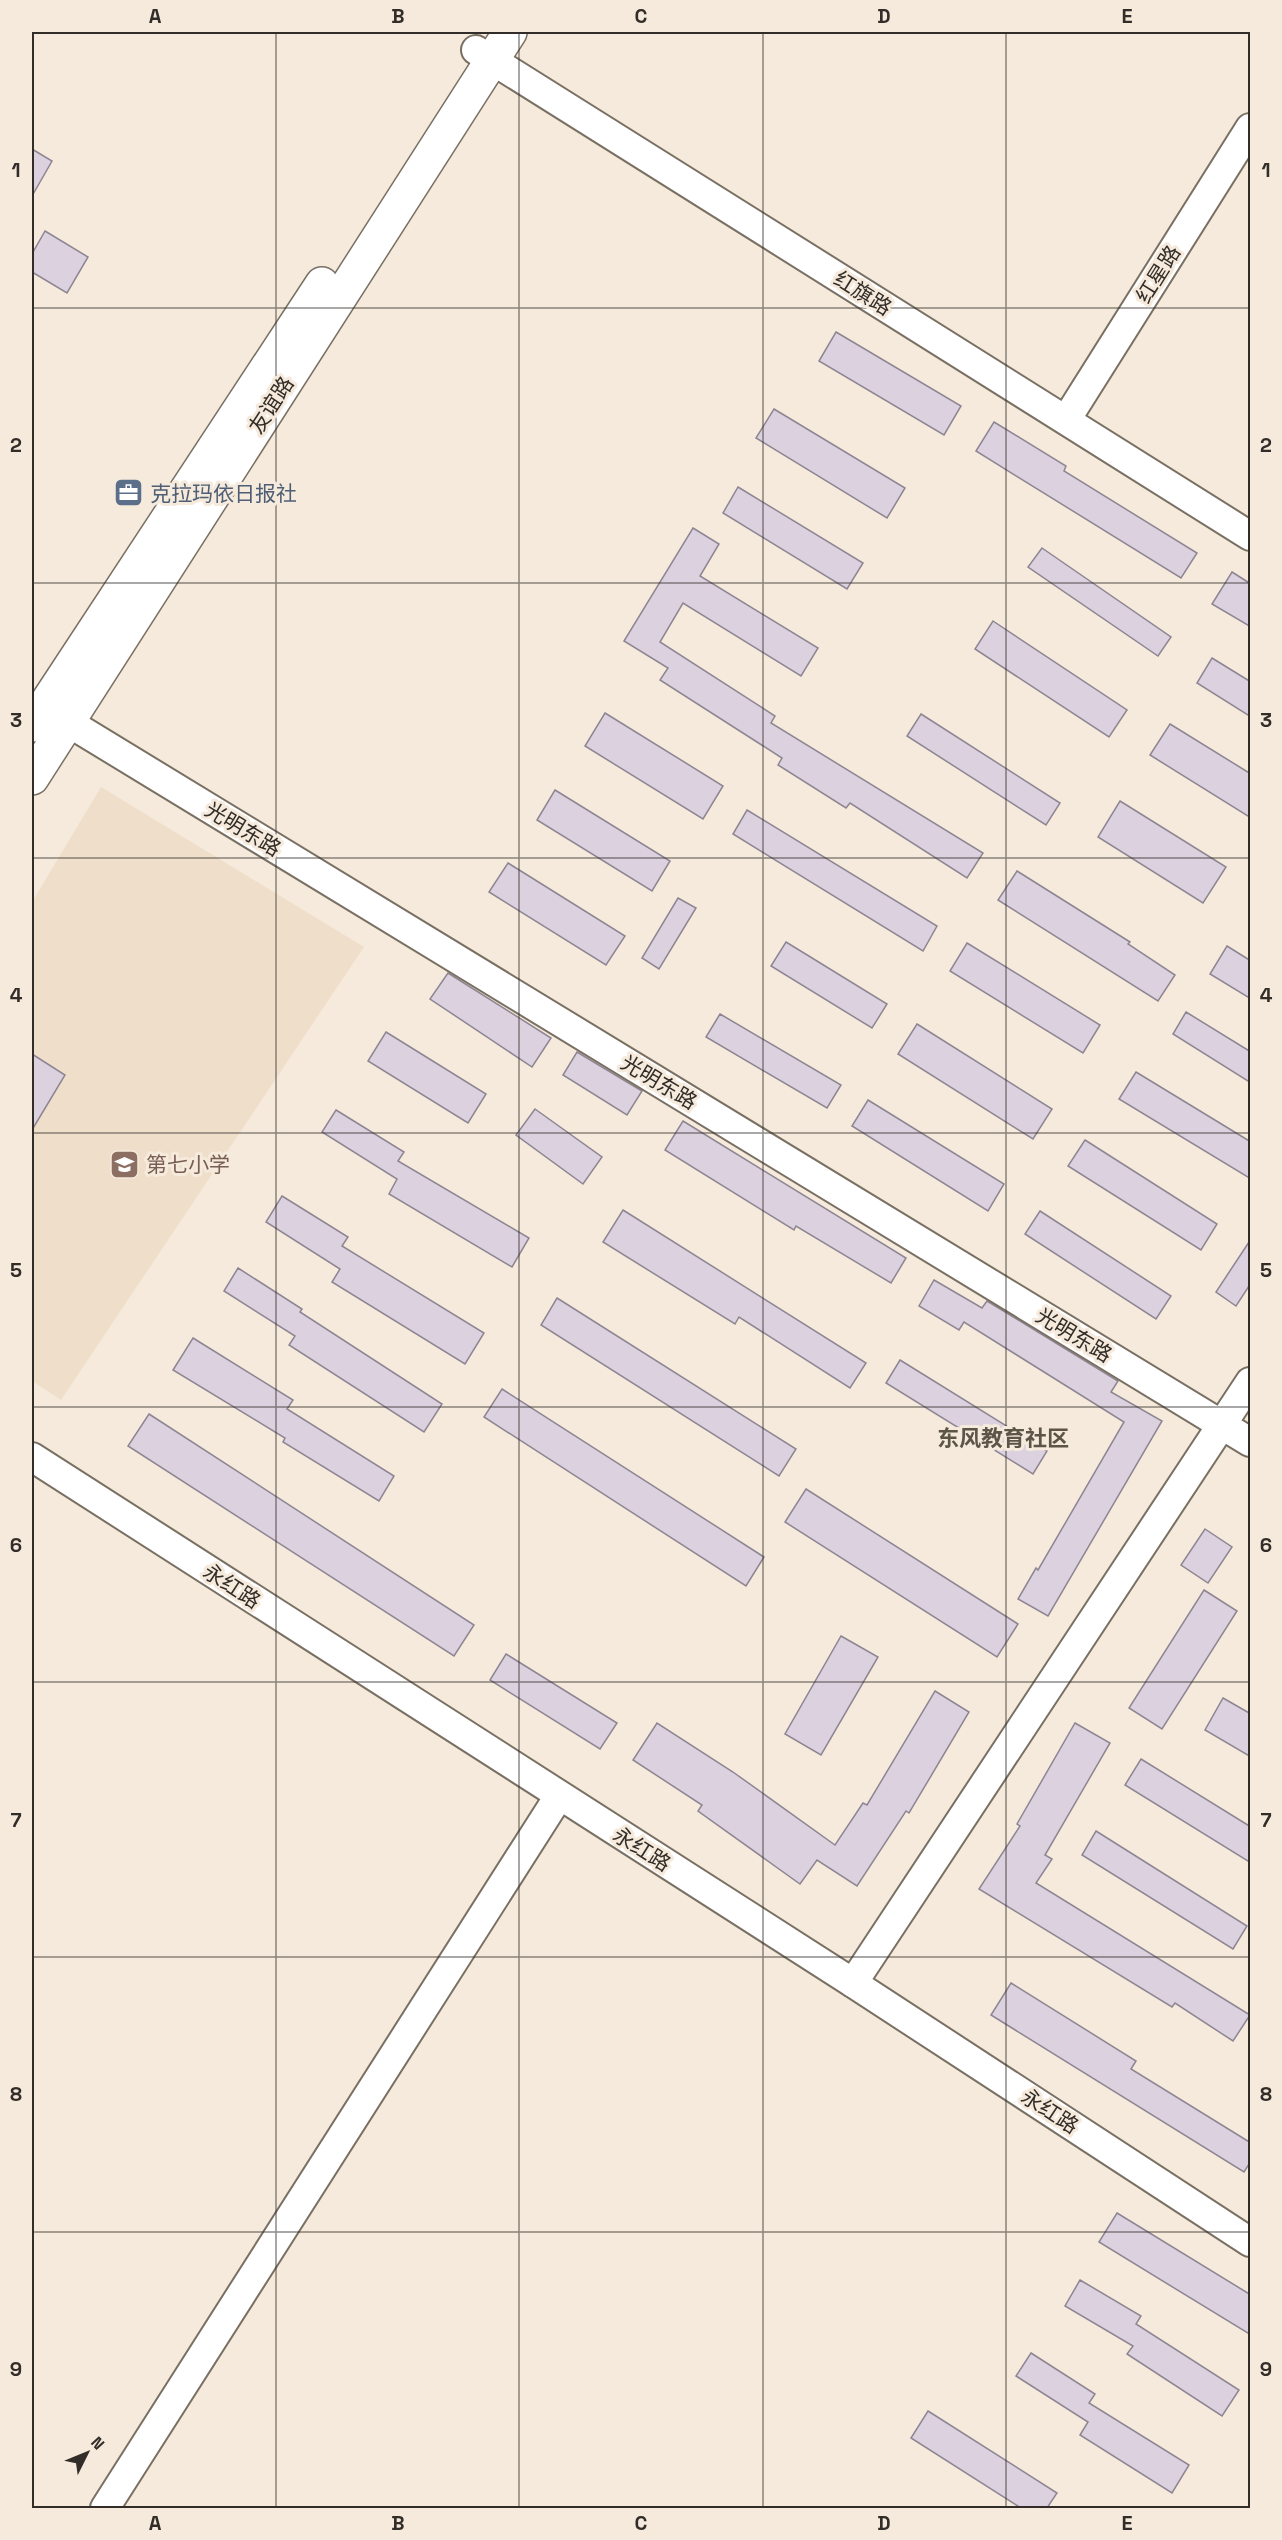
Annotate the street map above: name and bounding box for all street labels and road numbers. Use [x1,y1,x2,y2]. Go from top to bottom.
street label: 红星路 [1130,240,1186,308]
street label: 红旗路 [829,265,897,321]
street label: 友谊路 [243,371,299,439]
street label: 光明东路 [200,796,286,862]
street label: 光明东路 [616,1049,702,1115]
street label: 光明东路 [1031,1302,1117,1368]
street label: 永红路 [198,1558,266,1614]
street label: 永红路 [608,1821,676,1877]
street label: 永红路 [1016,2083,1084,2139]

